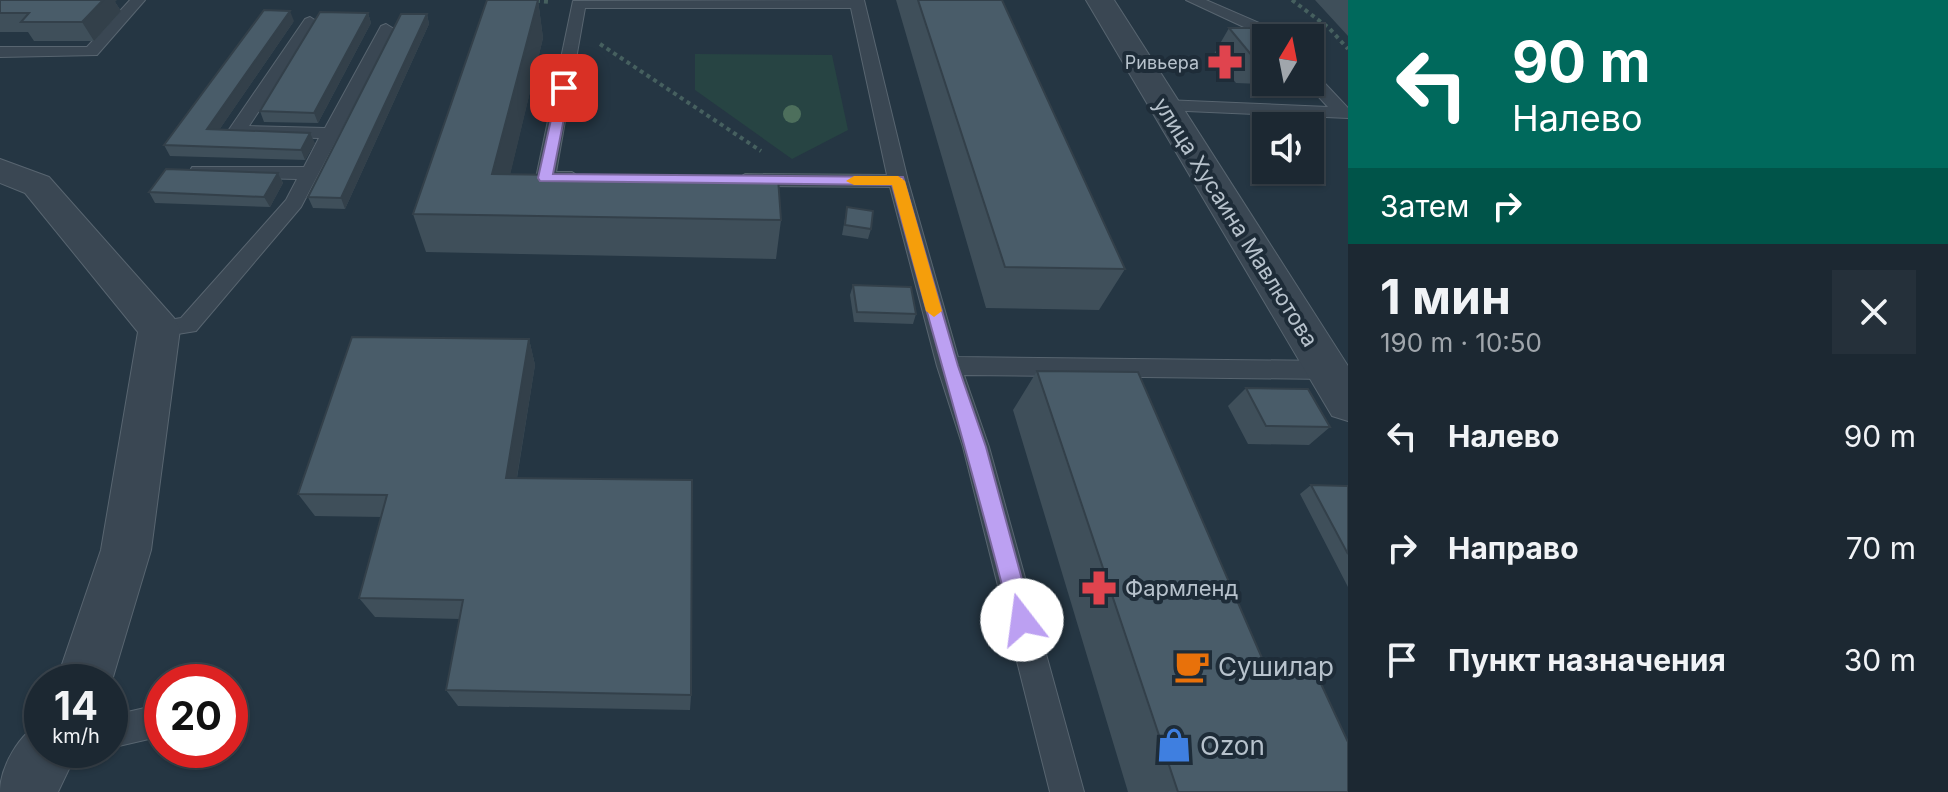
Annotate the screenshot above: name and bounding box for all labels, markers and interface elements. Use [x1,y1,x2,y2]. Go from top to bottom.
north arrow [1252,24,1324,96]
map controls [1252,24,1324,184]
text: 90 m [1512,28,1651,96]
icon: left [1380,32,1484,136]
pharmacy icon: Ривьера [1206,43,1244,81]
place label: Ривьера [1125,52,1199,73]
pin [530,54,598,122]
icon: arrive [542,66,586,110]
street label: улица Хусаина Мавлютова [1148,93,1324,351]
text: Налево [1512,96,1643,140]
button: sound [1252,112,1324,184]
icon: right [1485,184,1529,228]
text: Затем [1380,188,1469,224]
text: 1 мин [1380,267,1511,326]
button: close [1832,270,1916,354]
text: 190 m · 10:50 [1380,327,1542,358]
icon: left [1380,414,1424,458]
text: Налево [1448,418,1560,454]
text: 90 m [1844,418,1916,454]
icon: right [1380,526,1424,570]
text: Направо [1448,530,1579,566]
text: 70 m [1846,530,1916,566]
pharmacy icon: Фармленд [1080,569,1118,607]
place label: Фармленд [1125,575,1238,601]
position arrow [980,578,1064,662]
icon: arrive [1380,638,1424,682]
text: Пункт назначения [1448,642,1726,678]
text: 30 m [1844,642,1916,678]
cafe icon: Сушилар [1173,647,1211,685]
place label: Сушилар [1218,651,1334,682]
speed limit sign: 20 [144,664,248,768]
text: 14 [54,681,98,730]
text: km/h [52,724,100,748]
shop icon: Ozon [1155,726,1193,764]
place label: Ozon [1200,730,1265,761]

